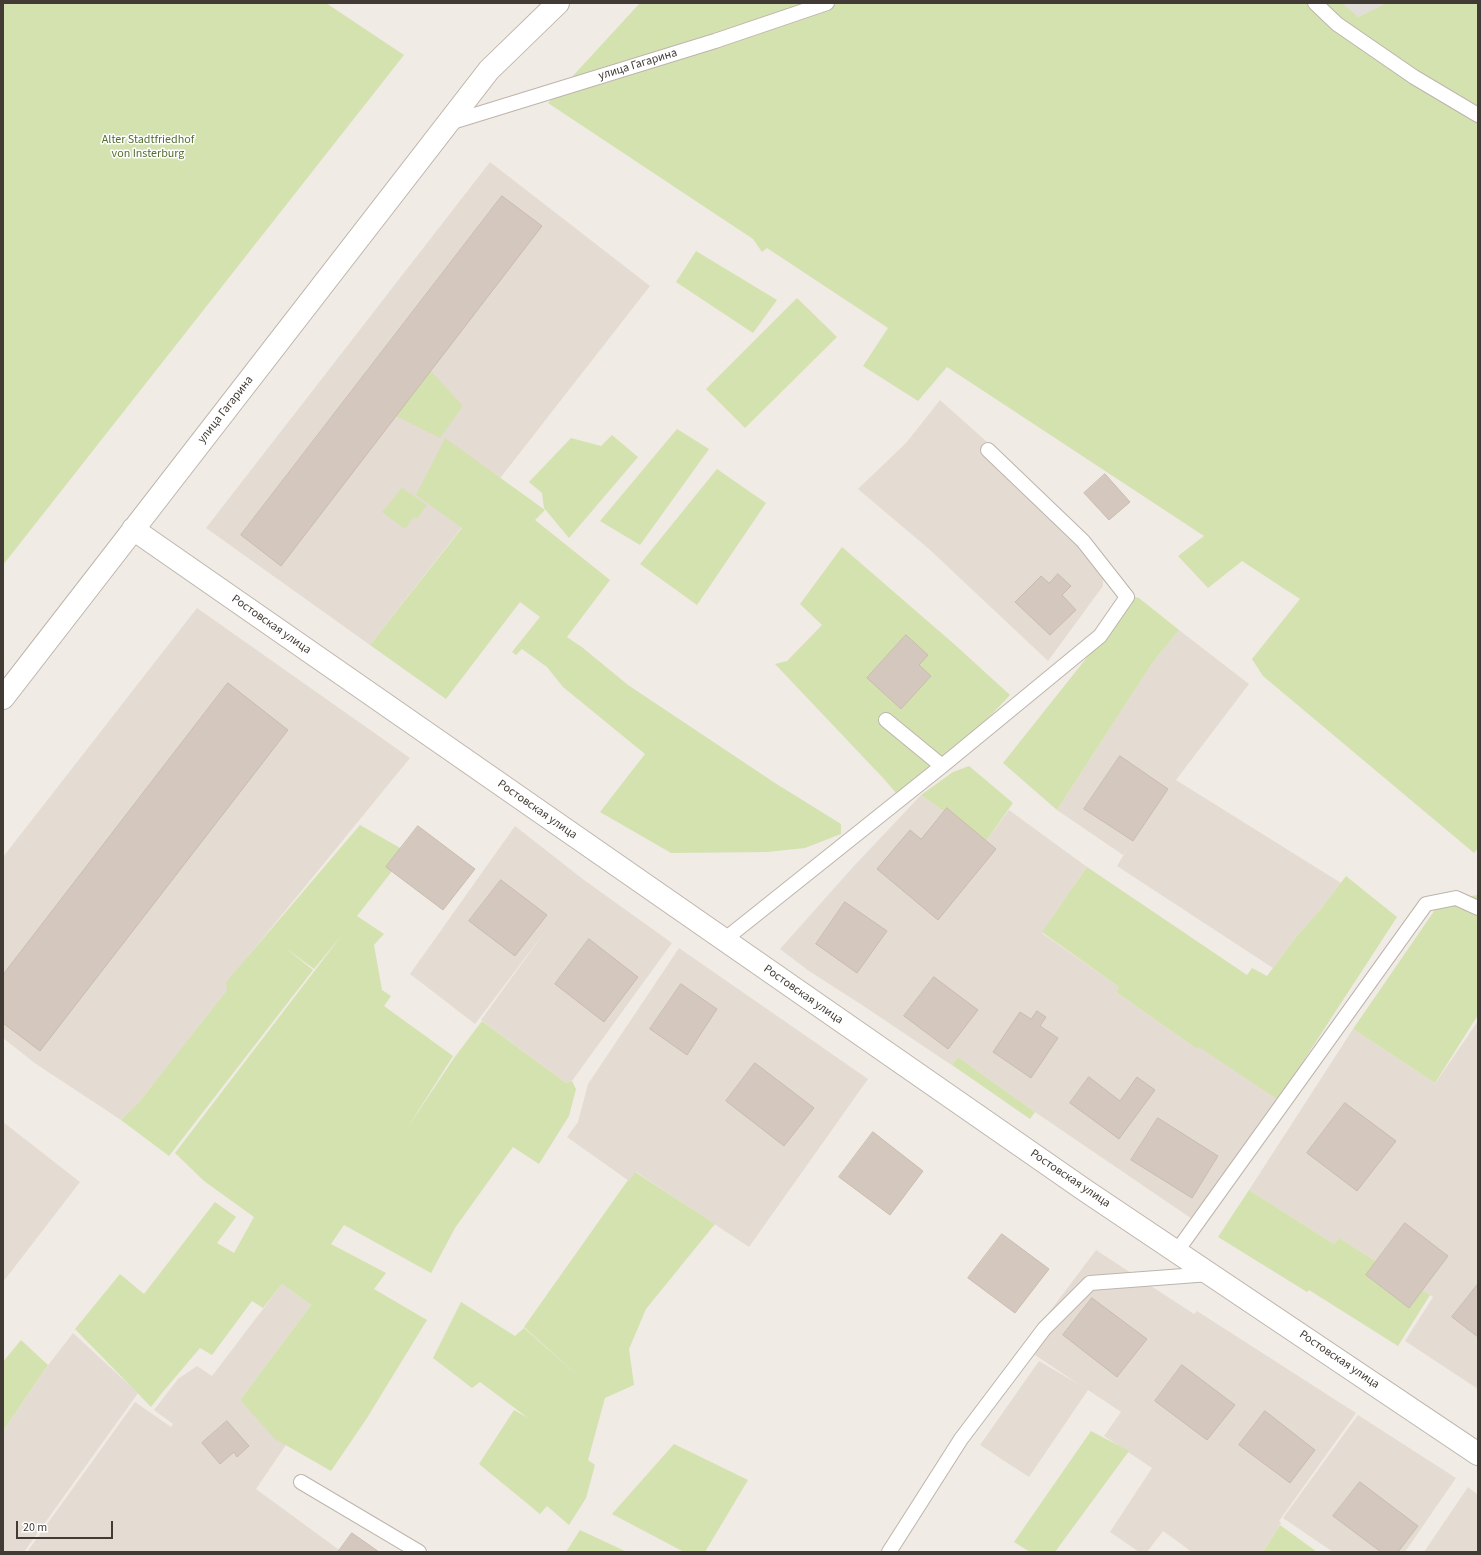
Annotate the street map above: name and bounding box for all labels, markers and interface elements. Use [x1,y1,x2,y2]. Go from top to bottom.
street label: улица Гагарина [597,46,679,84]
park label: Alter Stadtfriedhof von Insterburg [102,133,194,161]
street label: улица Гагарина [195,373,257,447]
street label: Ростовская улица [228,592,314,658]
street label: Ростовская улица [494,777,580,843]
street label: Ростовская улица [760,962,846,1028]
street label: Ростовская улица [1027,1147,1113,1211]
street label: Ростовская улица [1296,1328,1382,1392]
scale bar [18,1513,115,1539]
text: 20 m [23,1519,47,1536]

